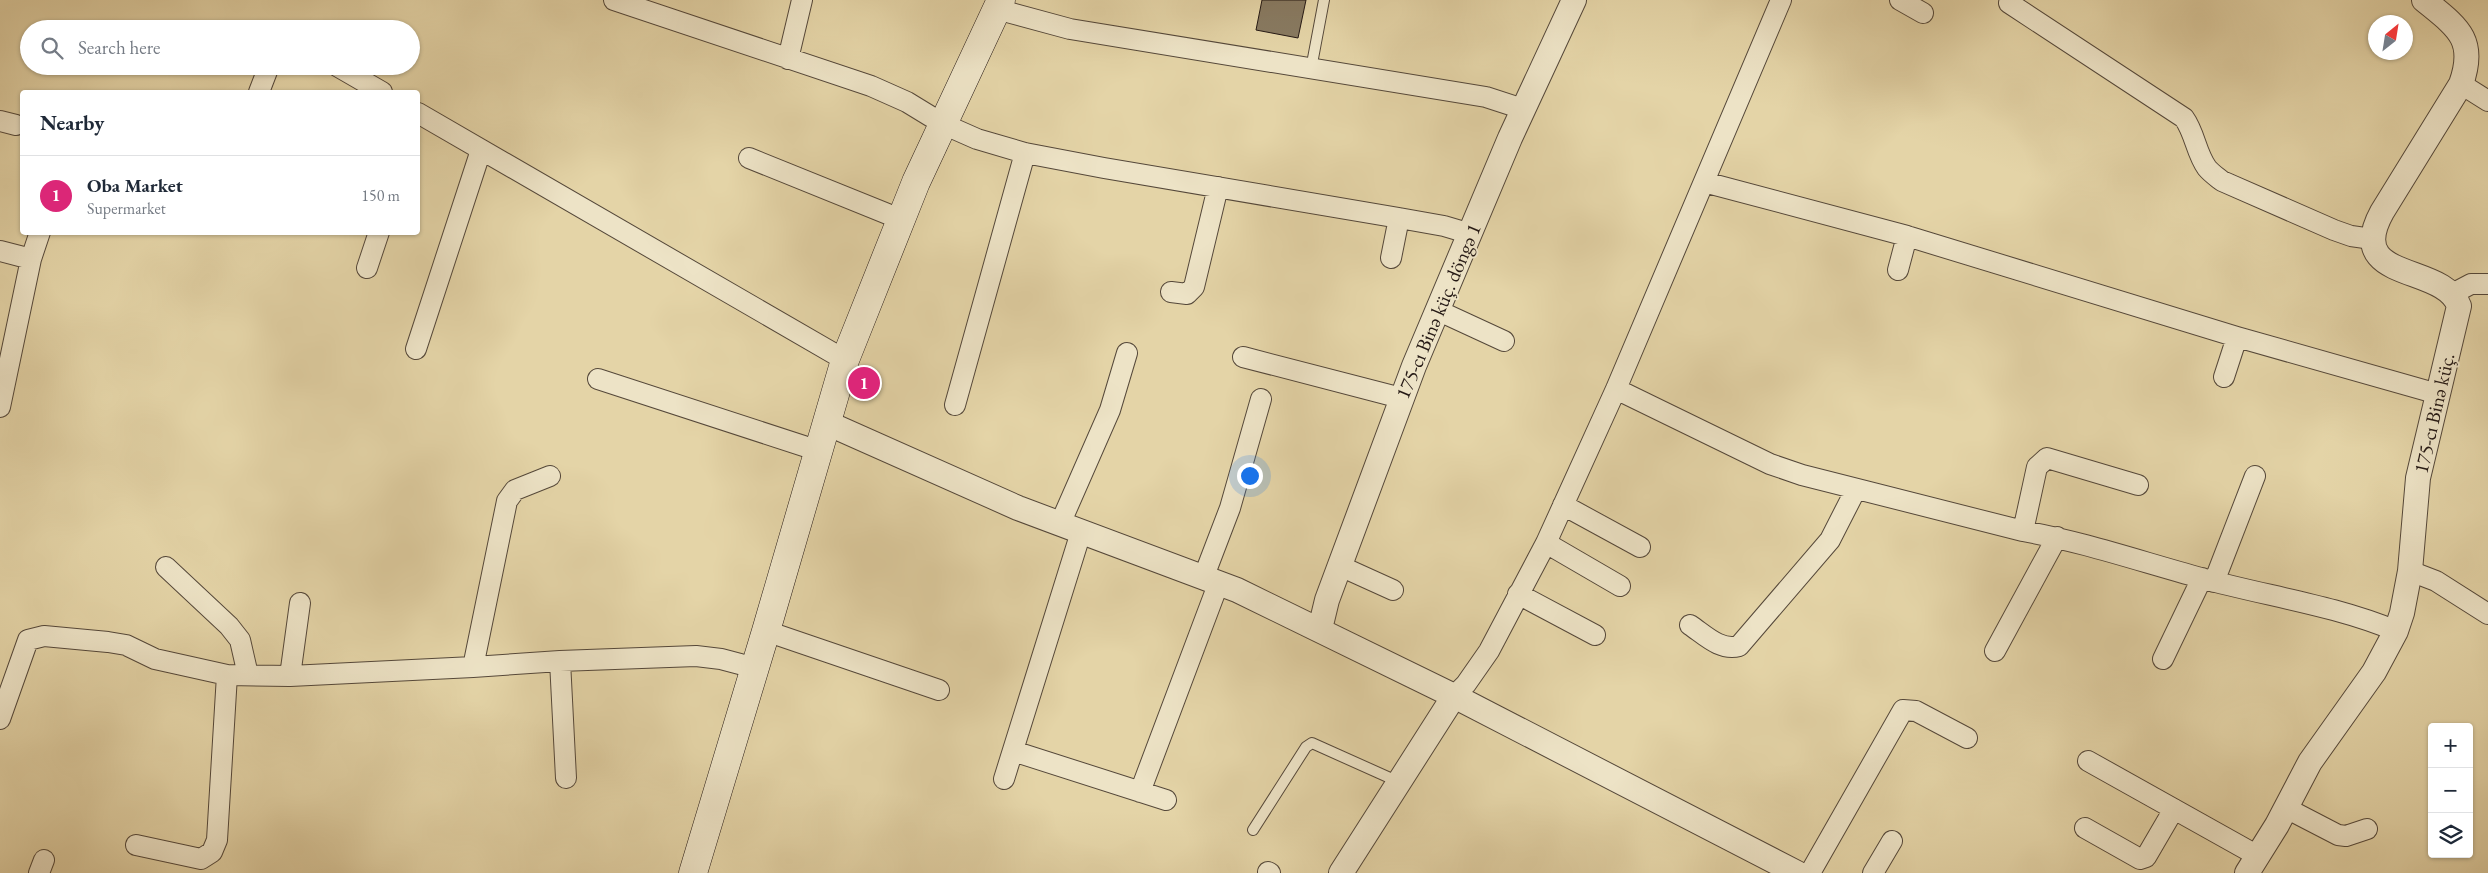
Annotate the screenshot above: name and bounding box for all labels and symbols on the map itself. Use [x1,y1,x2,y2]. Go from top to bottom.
north arrow [2368,15,2413,60]
street label: 175-cı Binə küç. döngə 1 [1389,219,1487,403]
street label: 175-cı Binə küç. [2407,350,2461,476]
pin: 1 [848,364,880,402]
your location [1237,463,1263,489]

